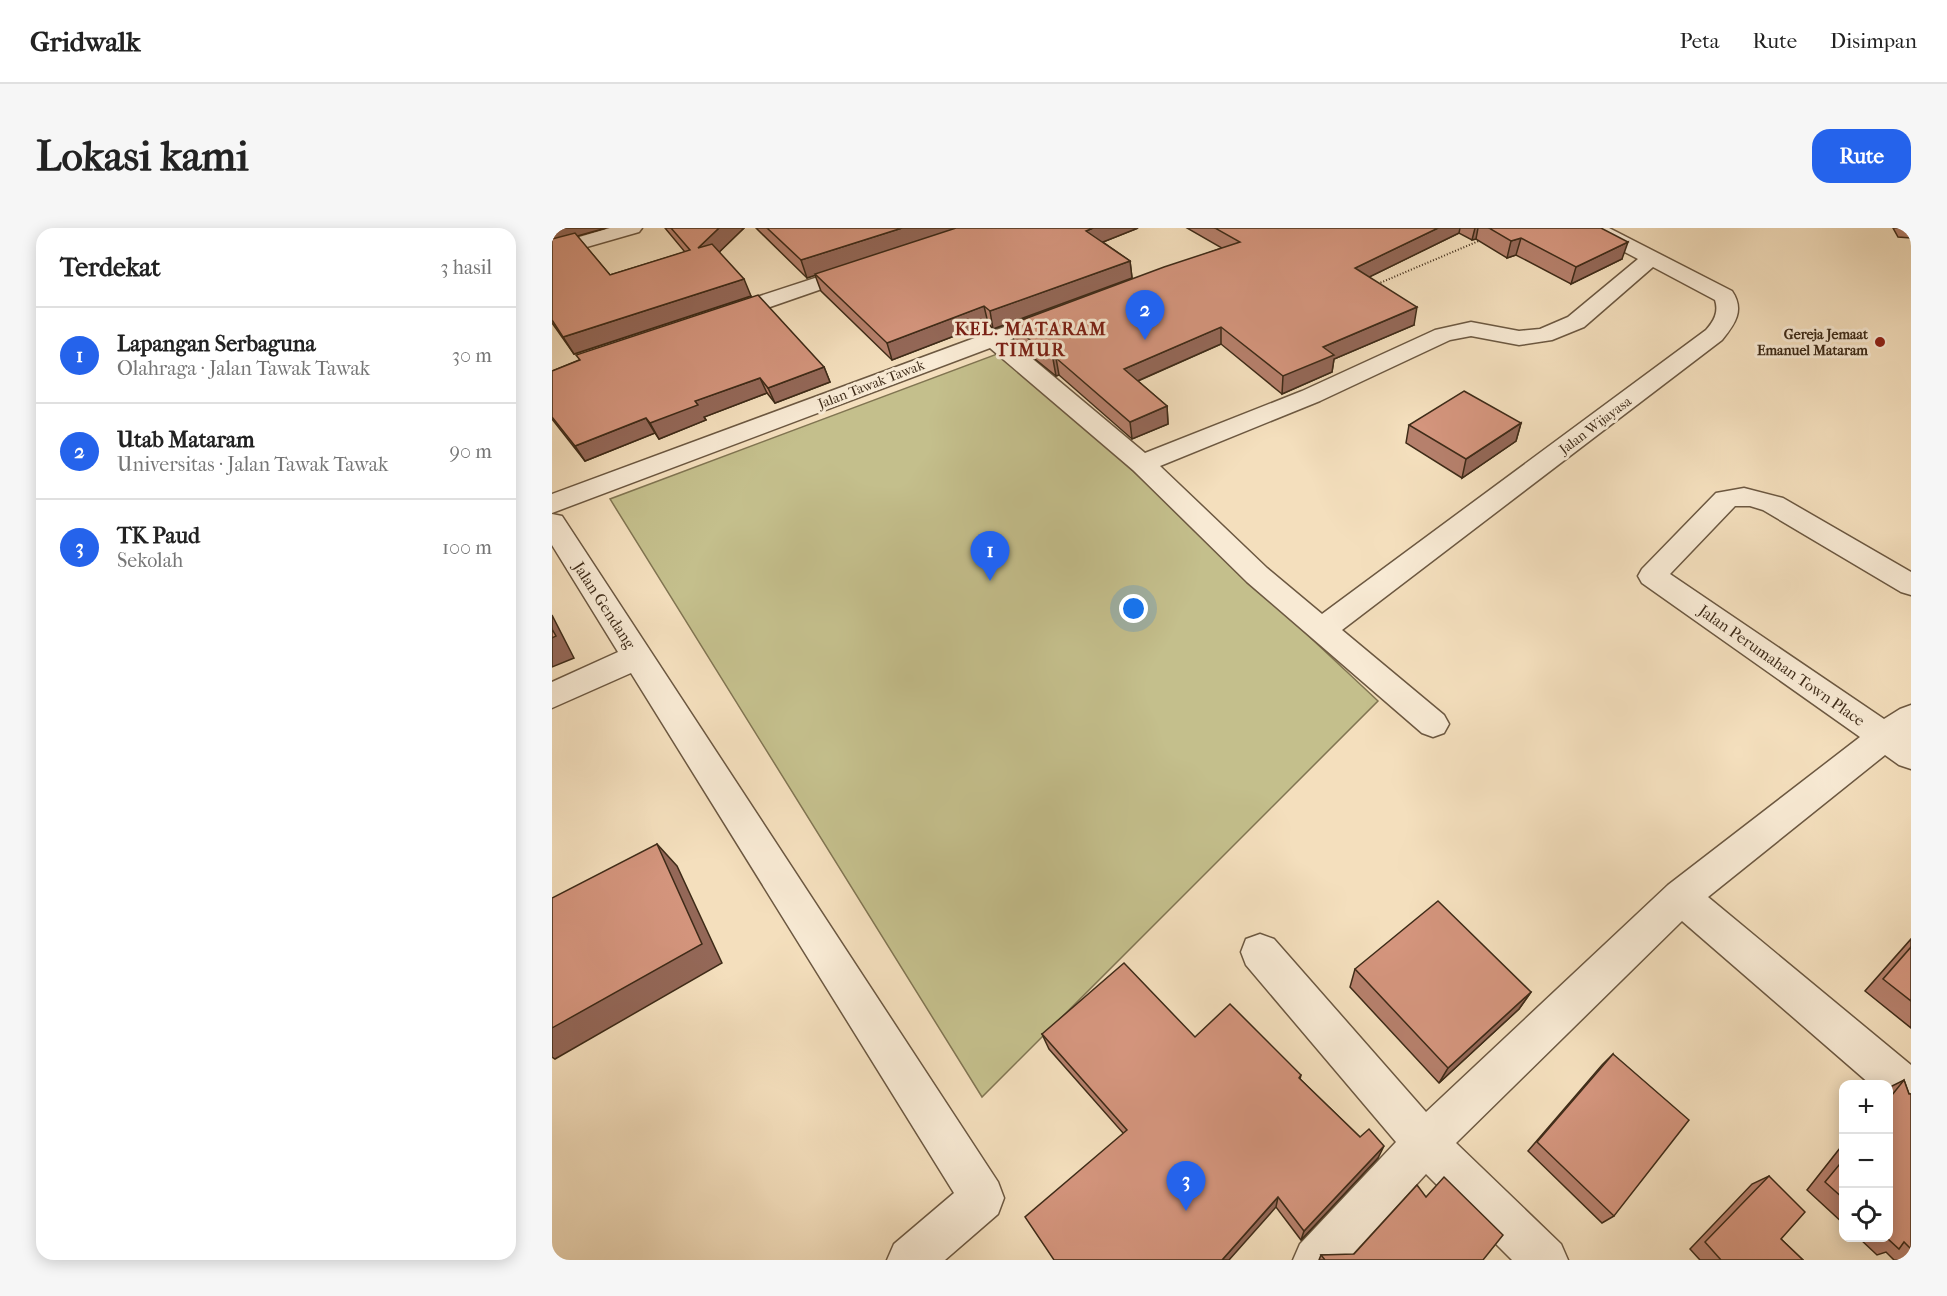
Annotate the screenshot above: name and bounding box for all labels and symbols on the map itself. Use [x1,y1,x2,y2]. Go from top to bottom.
pin: 2 [1126,291,1164,340]
district label: KEL. MATARAM TIMUR [955,319,1107,361]
place label: Gereja Jemaat Emanuel Mataram [1757,326,1869,359]
marker: Gereja Jemaat Emanuel Mataram [1873,335,1887,349]
street label: Jalan Tawak Tawak [815,356,928,413]
street label: Jalan Wijayasa [1555,392,1635,459]
pin: 1 [970,532,1010,581]
street label: Jalan Gendang [568,556,640,653]
your location [1119,594,1148,623]
street label: Jalan Perumahan Town Place [1693,599,1869,730]
pin: 3 [1166,1162,1206,1211]

